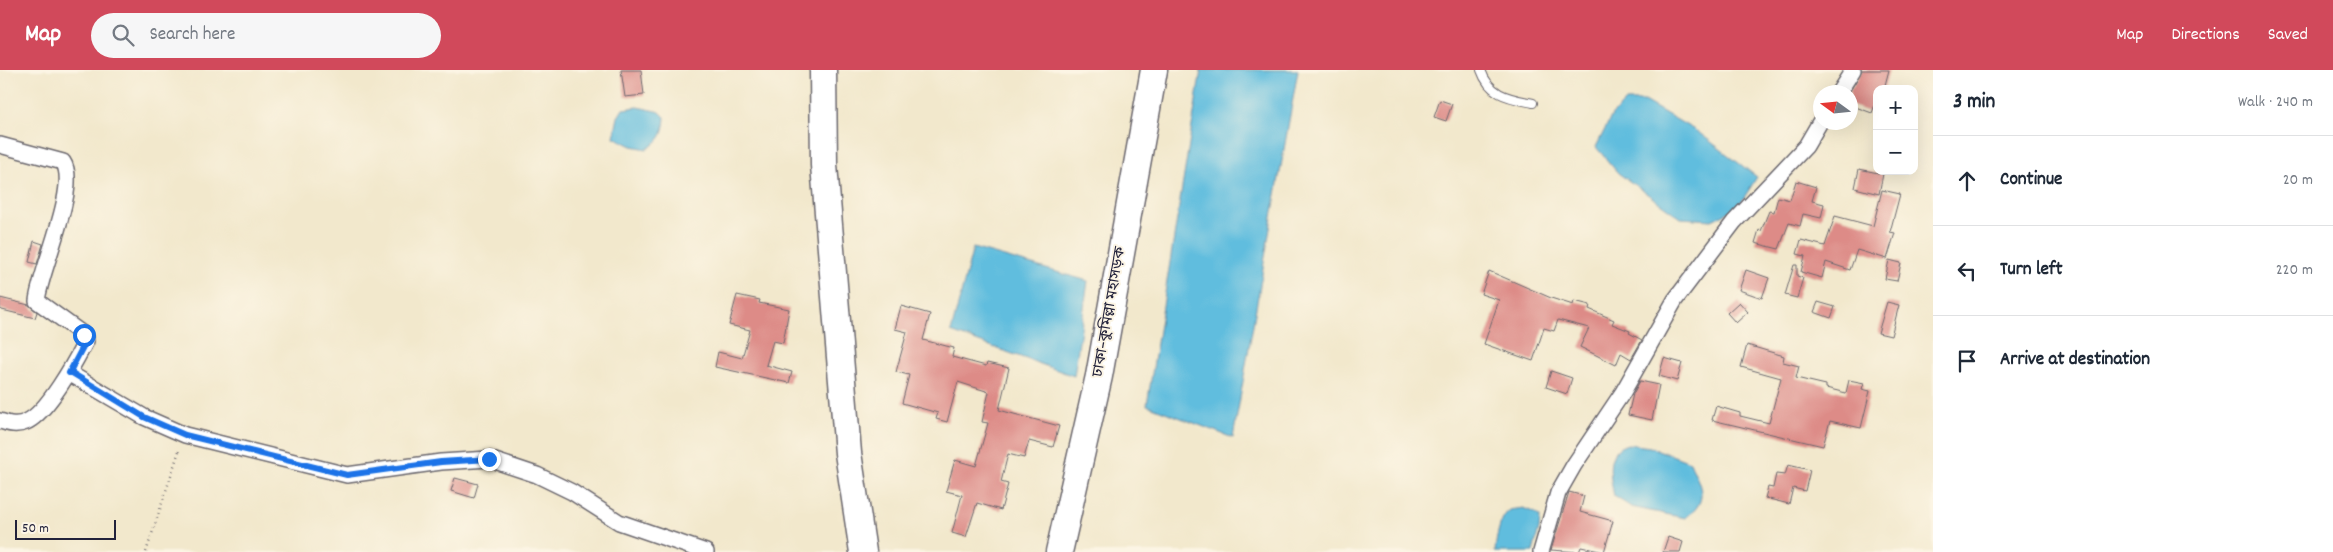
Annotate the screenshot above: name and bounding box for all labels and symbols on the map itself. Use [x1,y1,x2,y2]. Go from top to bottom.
north arrow [1813,85,1858,130]
street label: ঢাকা–কুমিল্লা মহাসড়ক [1088,244,1132,380]
route start [73,324,96,347]
route end [478,448,501,471]
scale bar [15,517,116,540]

